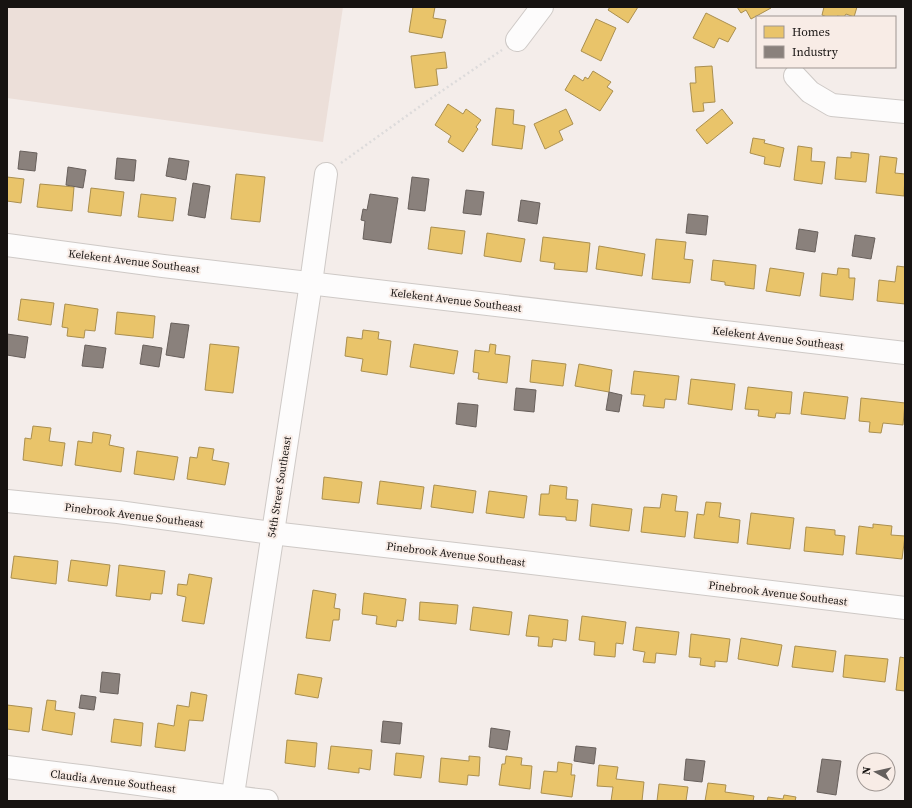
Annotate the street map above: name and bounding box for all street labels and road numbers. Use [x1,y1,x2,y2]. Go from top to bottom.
street label: Kelekent Avenue Southeast [68,246,201,277]
street label: Kelekent Avenue Southeast [390,285,523,316]
street label: Kelekent Avenue Southeast [712,323,845,354]
street label: 54th Street Southeast [264,435,295,539]
street label: Pinebrook Avenue Southeast [64,500,205,532]
street label: Pinebrook Avenue Southeast [386,539,527,571]
street label: Pinebrook Avenue Southeast [708,578,849,610]
street label: Claudia Avenue Southeast [50,766,177,797]

